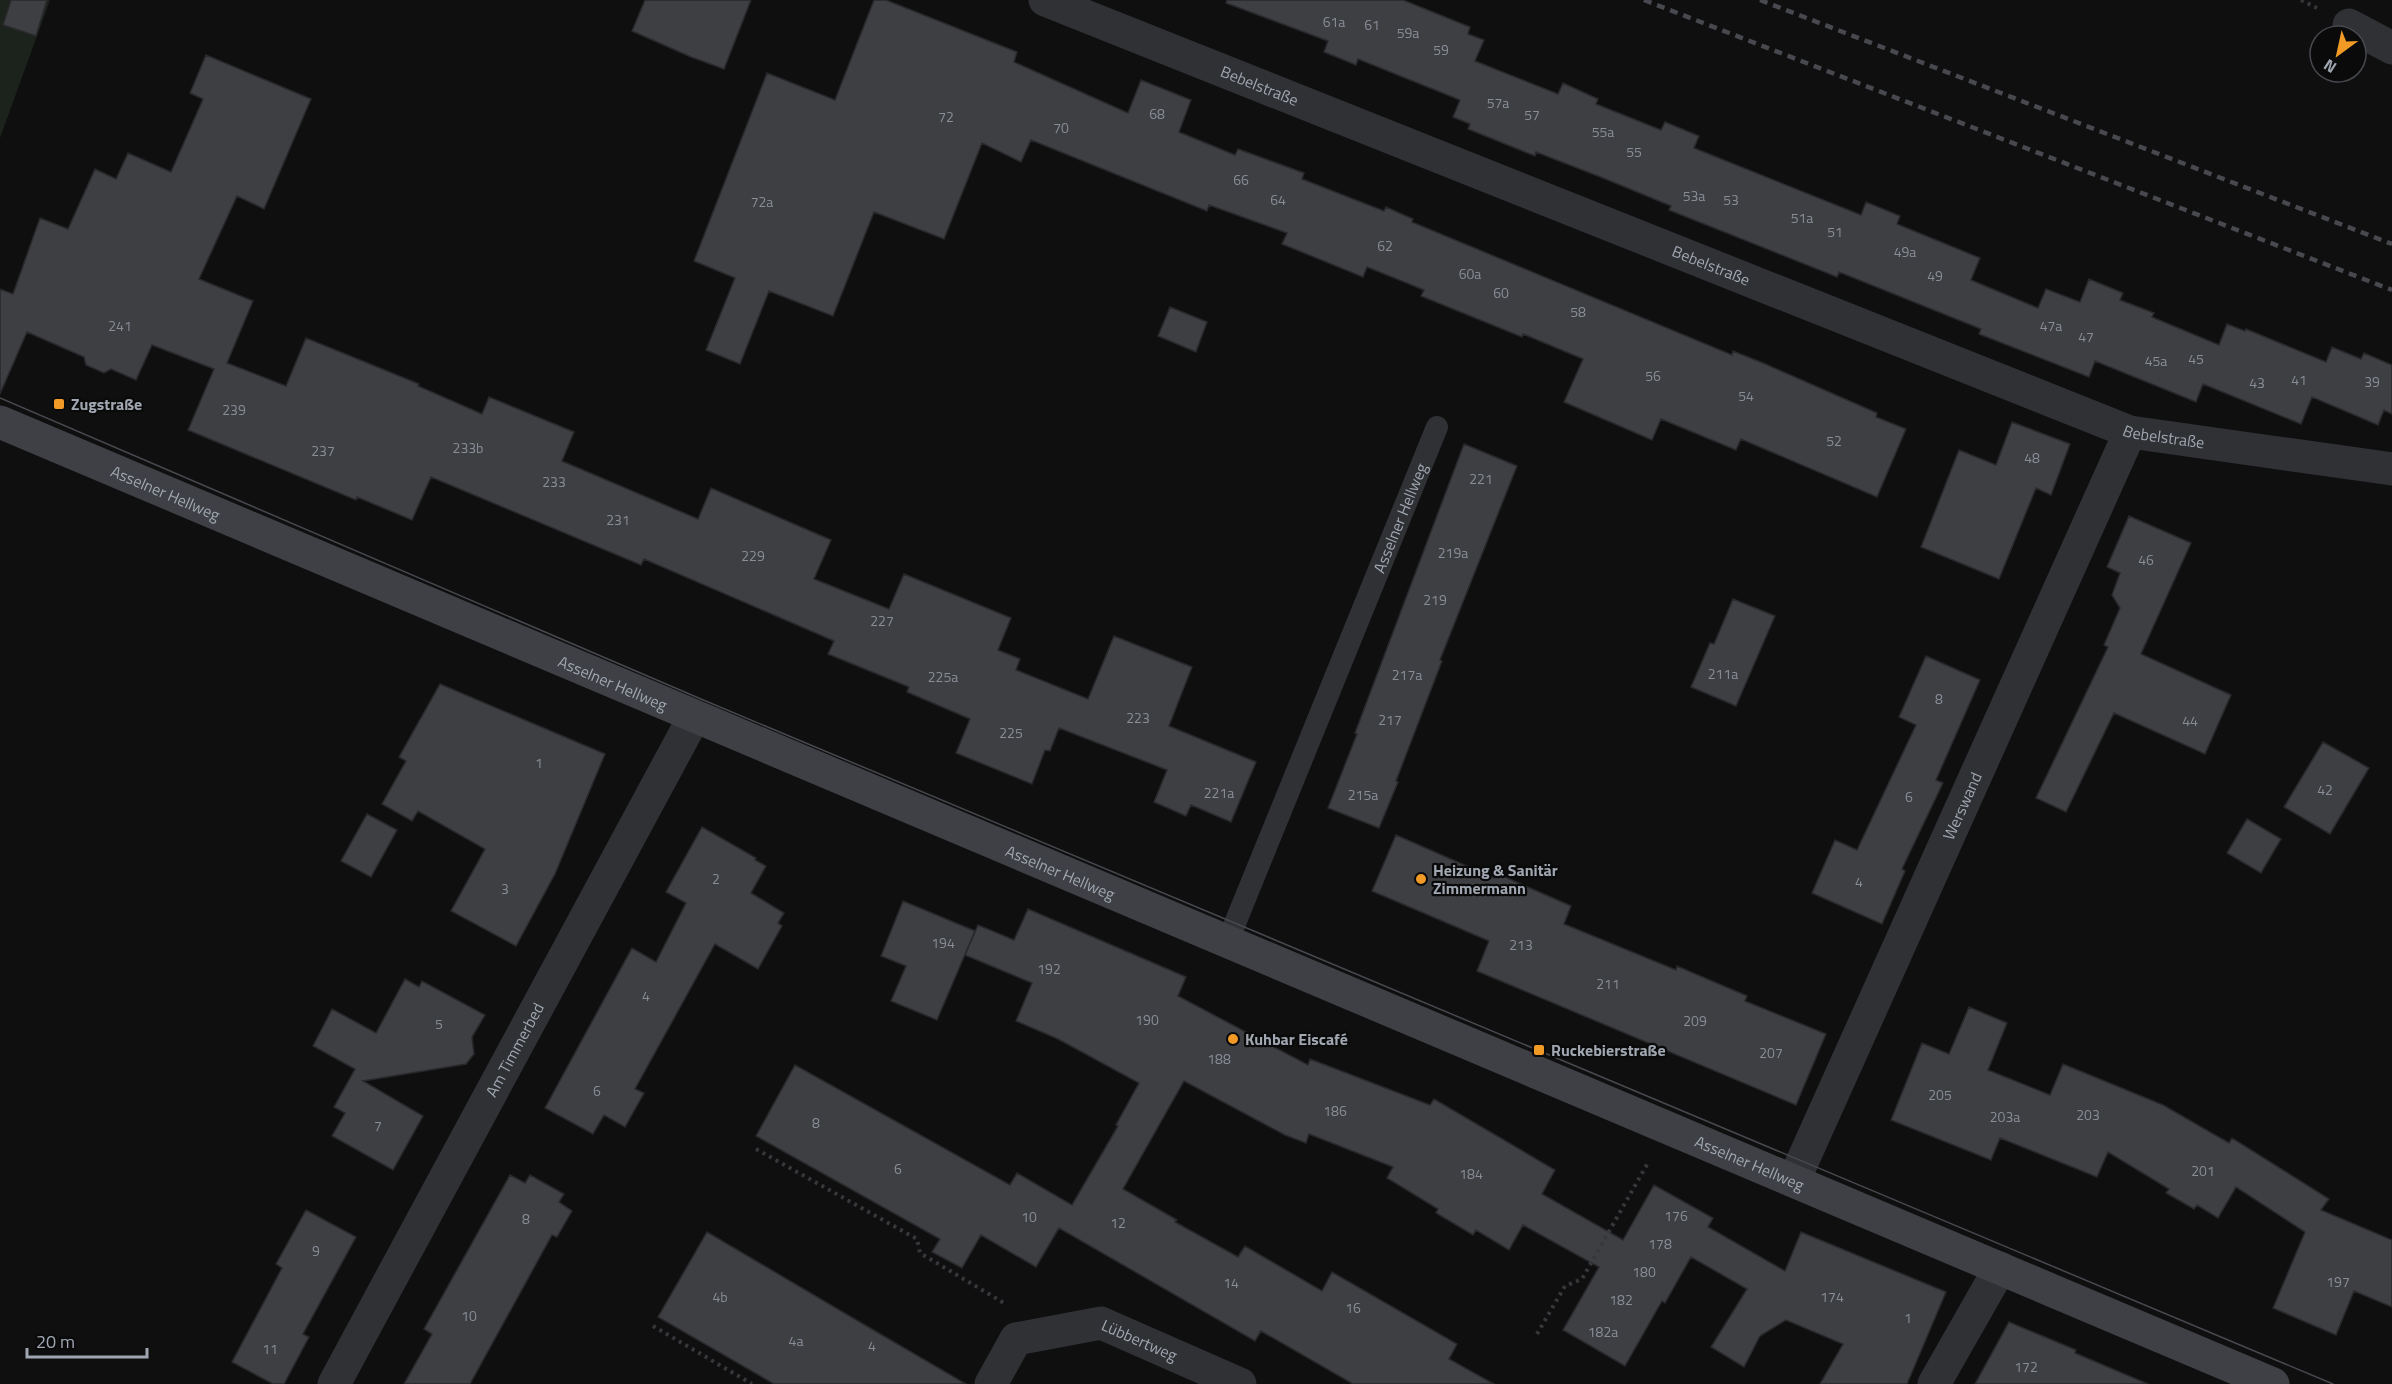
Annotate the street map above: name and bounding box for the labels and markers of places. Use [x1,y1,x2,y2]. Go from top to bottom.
place label: Zugstraße [71,392,142,416]
marker: Zugstraße [52,397,66,411]
place label: Heizung & Sanitär Zimmermann [1433,858,1558,900]
marker: Heizung & Sanitär Zimmermann [1414,872,1428,886]
place label: Kuhbar Eiscafé [1245,1027,1348,1051]
marker: Kuhbar Eiscafé [1226,1032,1240,1046]
place label: Ruckebierstraße [1551,1038,1666,1062]
marker: Ruckebierstraße [1532,1043,1546,1057]

